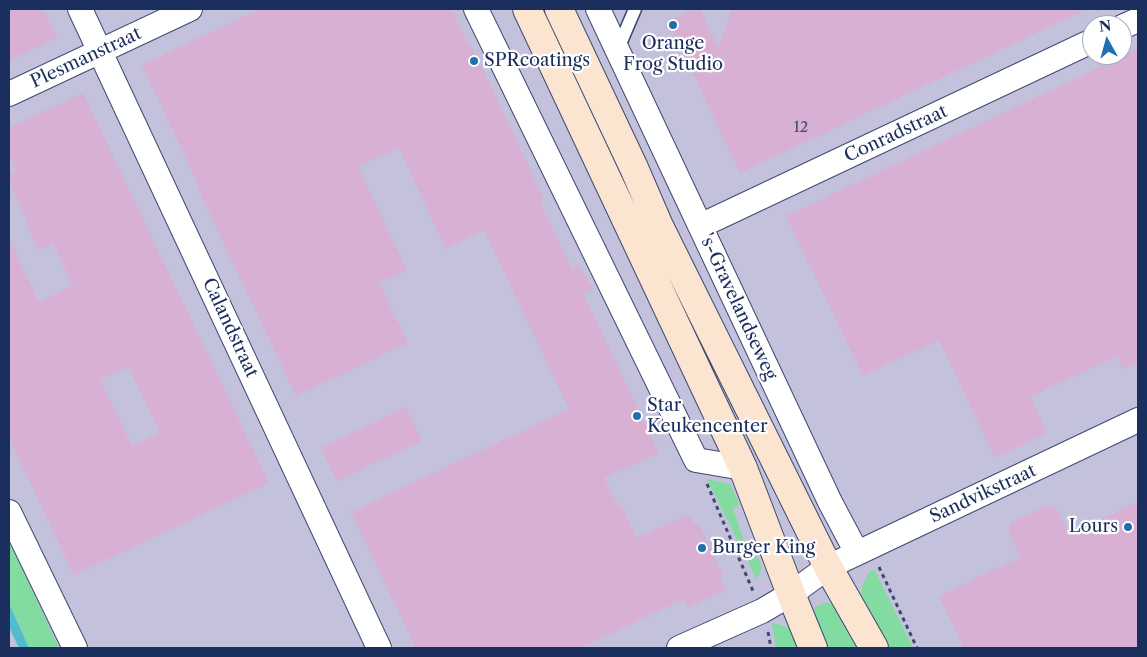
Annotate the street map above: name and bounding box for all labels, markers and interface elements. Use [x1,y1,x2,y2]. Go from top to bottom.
north arrow [1082,15,1132,65]
text: N [1098,16,1112,36]
marker: Orange Frog Studio [667,19,679,31]
street label: Plesmanstraat [27,23,145,93]
place label: Orange Frog Studio [623,33,723,76]
place label: SPRcoatings [484,50,590,72]
marker: SPRcoatings [468,55,480,67]
street label: Conradstraat [841,101,951,167]
house number: 12 [794,119,808,137]
street label: 's-Gravelandseweg [695,230,781,384]
street label: Calandstraat [198,275,262,381]
place label: Star Keukencenter [647,395,768,438]
marker: Star Keukencenter [631,410,643,422]
street label: Sandvikstraat [926,460,1040,528]
place label: Lours [1069,516,1118,538]
marker: Lours [1122,521,1134,533]
place label: Burger King [712,537,815,559]
marker: Burger King [696,542,708,554]

